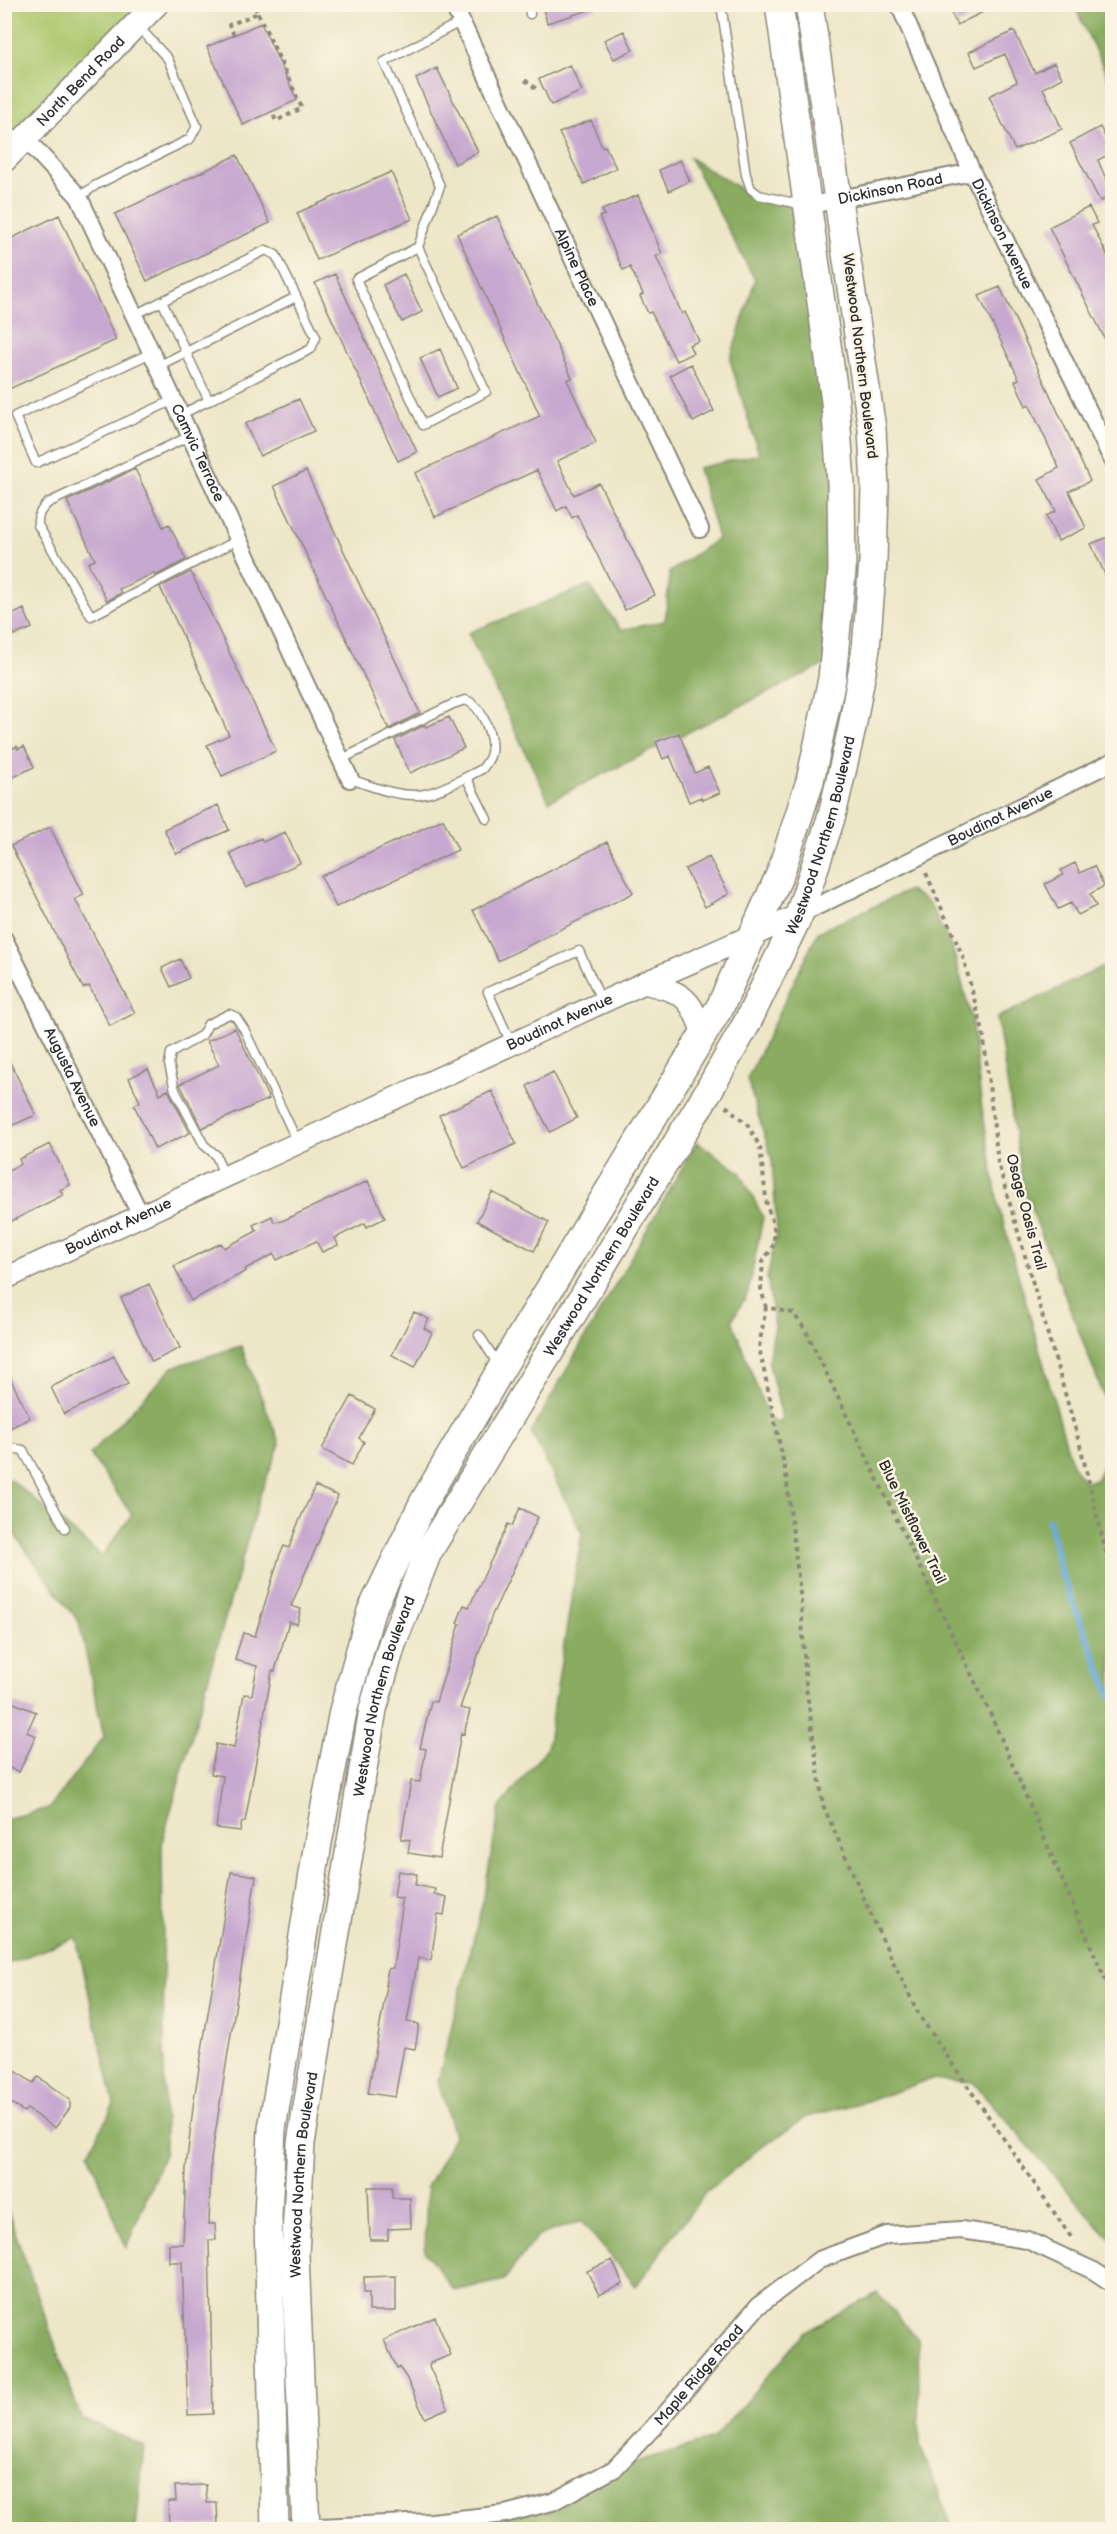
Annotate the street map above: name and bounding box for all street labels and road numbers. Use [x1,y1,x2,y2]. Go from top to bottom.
street label: North Bend Road [32,32,129,130]
street label: Dickinson Road [836,169,944,209]
street label: Dickinson Avenue [967,175,1037,292]
street label: Alpine Place [550,225,603,310]
street label: Westwood Northern Boulevard [838,252,882,460]
street label: Camvic Terrace [167,401,229,505]
street label: Westwood Northern Boulevard [781,734,859,938]
street label: Boudinot Avenue [944,783,1056,850]
street label: Boudinot Avenue [503,989,616,1055]
street label: Augusta Avenue [40,1024,105,1130]
street label: Osage Oasis Trail [1001,1152,1051,1272]
street label: Westwood Northern Boulevard [540,1173,664,1360]
street label: Boudinot Avenue [62,1193,175,1259]
street label: Blue Mistflower Trail [874,1457,950,1587]
street label: Westwood Northern Boulevard [349,1594,419,1798]
street label: Westwood Northern Boulevard [285,2070,322,2278]
street label: Maple Ridge Road [650,2321,747,2430]

